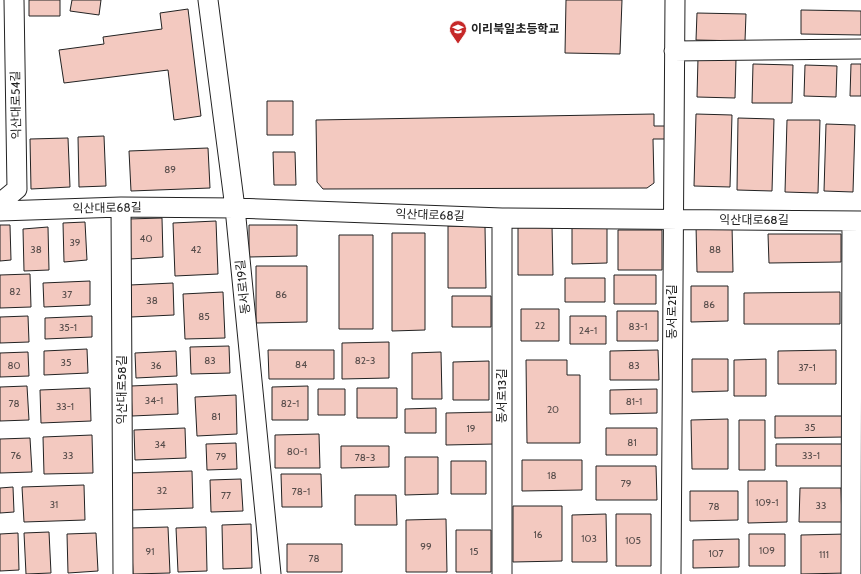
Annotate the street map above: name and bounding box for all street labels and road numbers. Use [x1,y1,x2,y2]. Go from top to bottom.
street label: 익산대로54길 [7,71,24,139]
street label: 익산대로68길 [72,199,142,216]
street label: 익산대로68길 [395,206,465,223]
street label: 익산대로68길 [719,212,789,227]
street label: 동서로19길 [232,259,253,315]
street label: 동서로21길 [664,285,679,339]
street label: 익산대로58길 [114,356,129,424]
street label: 동서로13길 [494,369,509,423]

